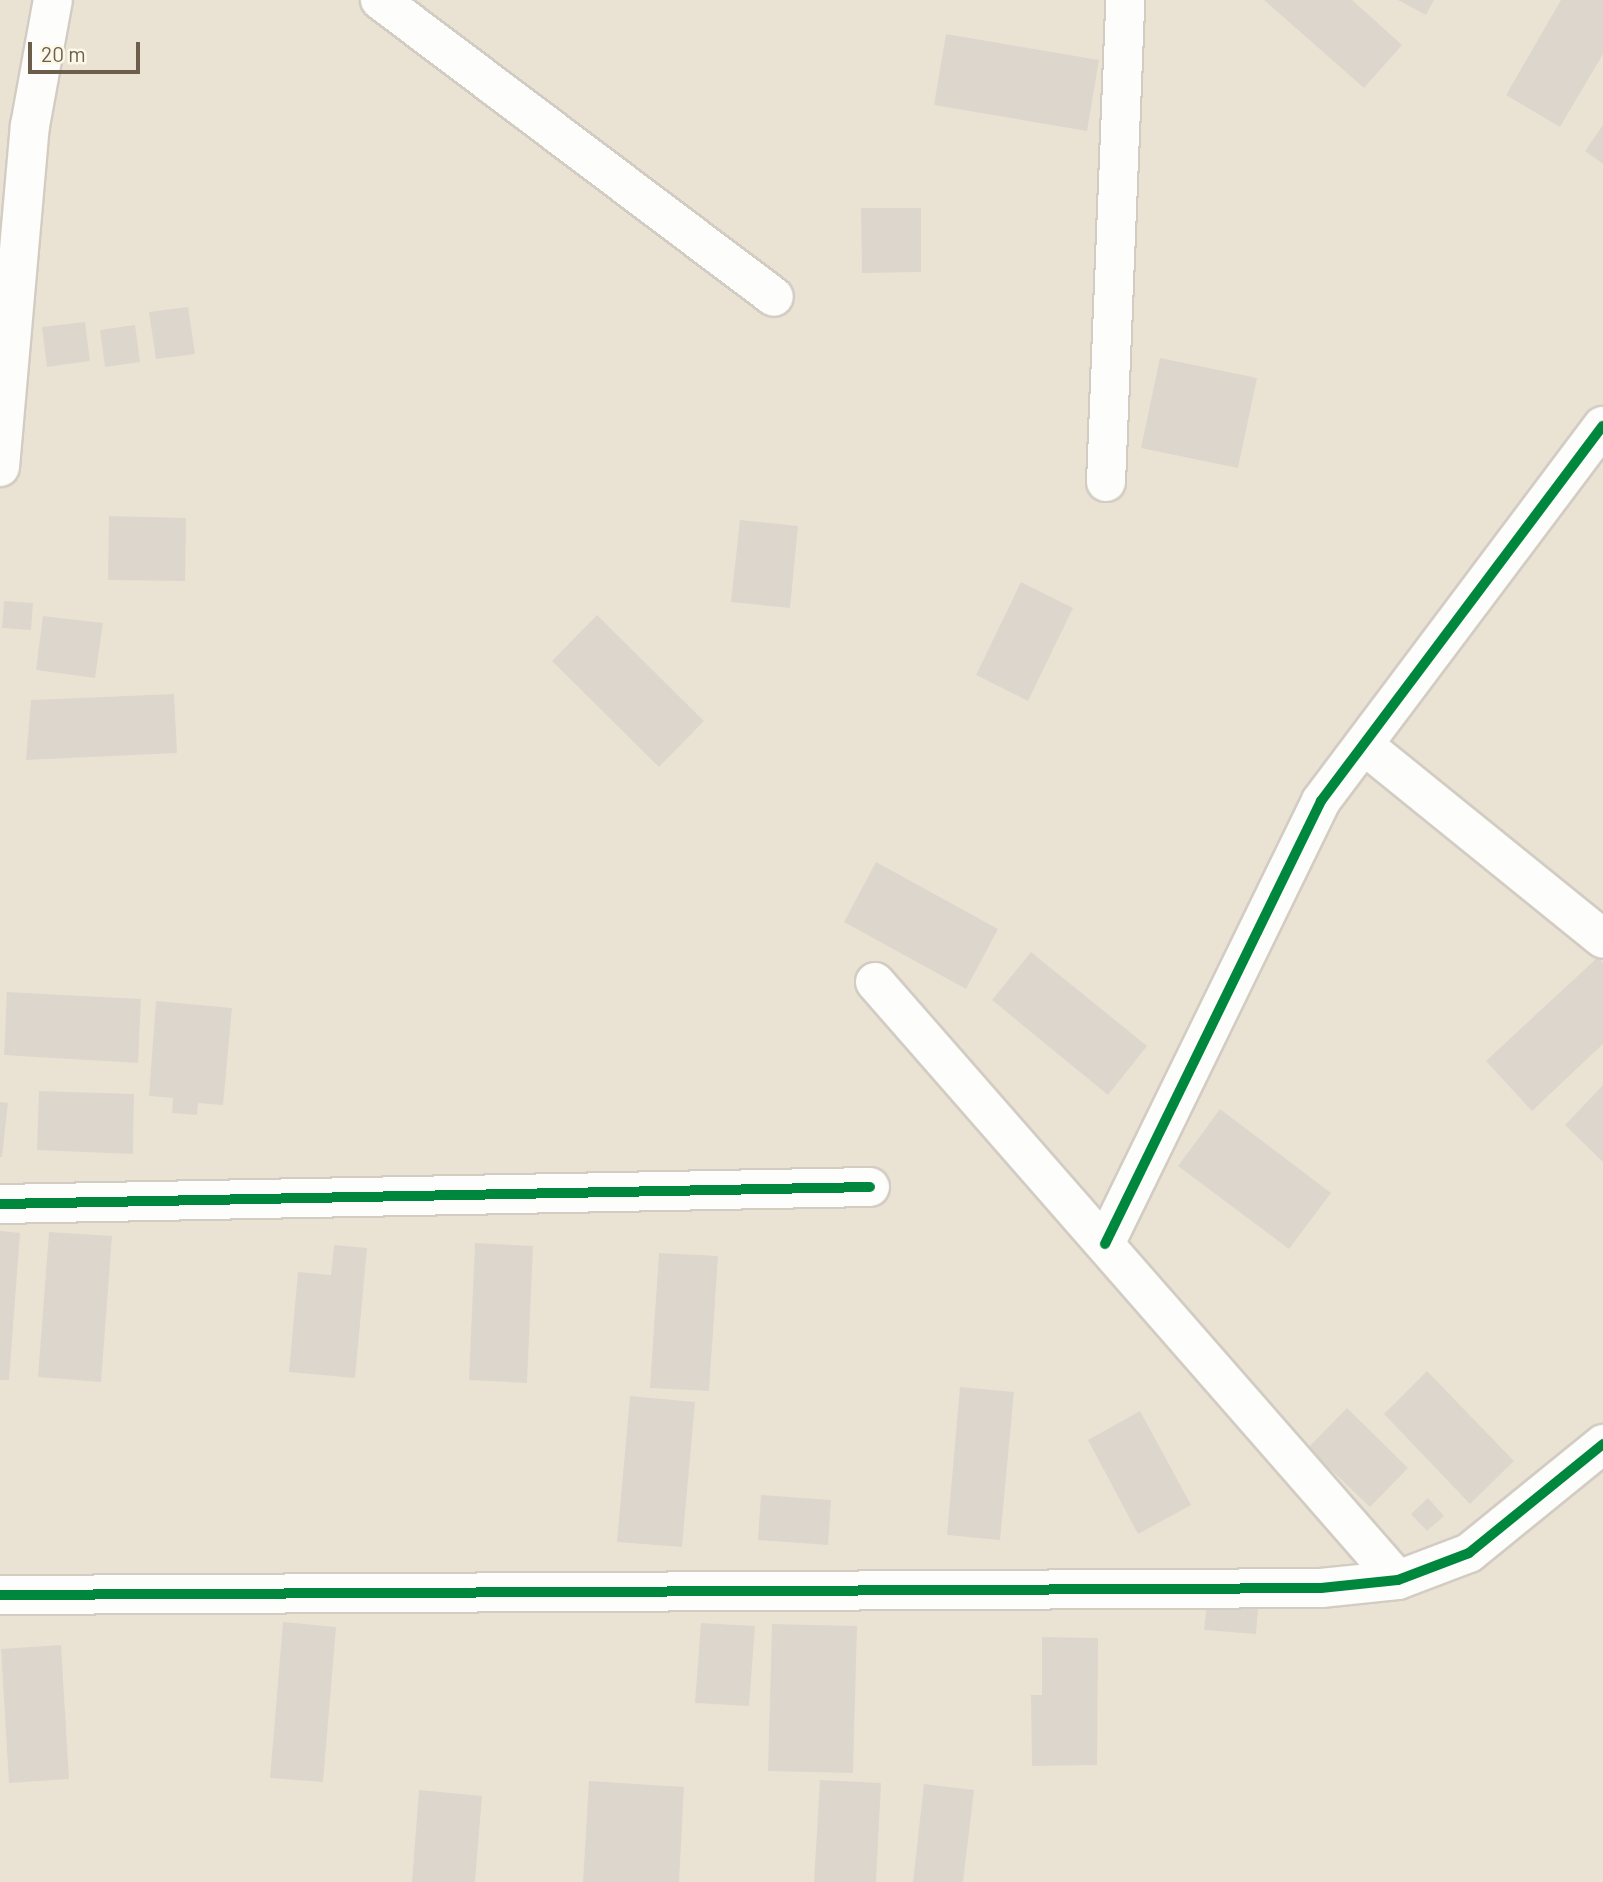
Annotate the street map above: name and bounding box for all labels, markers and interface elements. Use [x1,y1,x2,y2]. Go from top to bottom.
scale bar [32,28,144,72]
text: 20 m [41,41,86,66]

